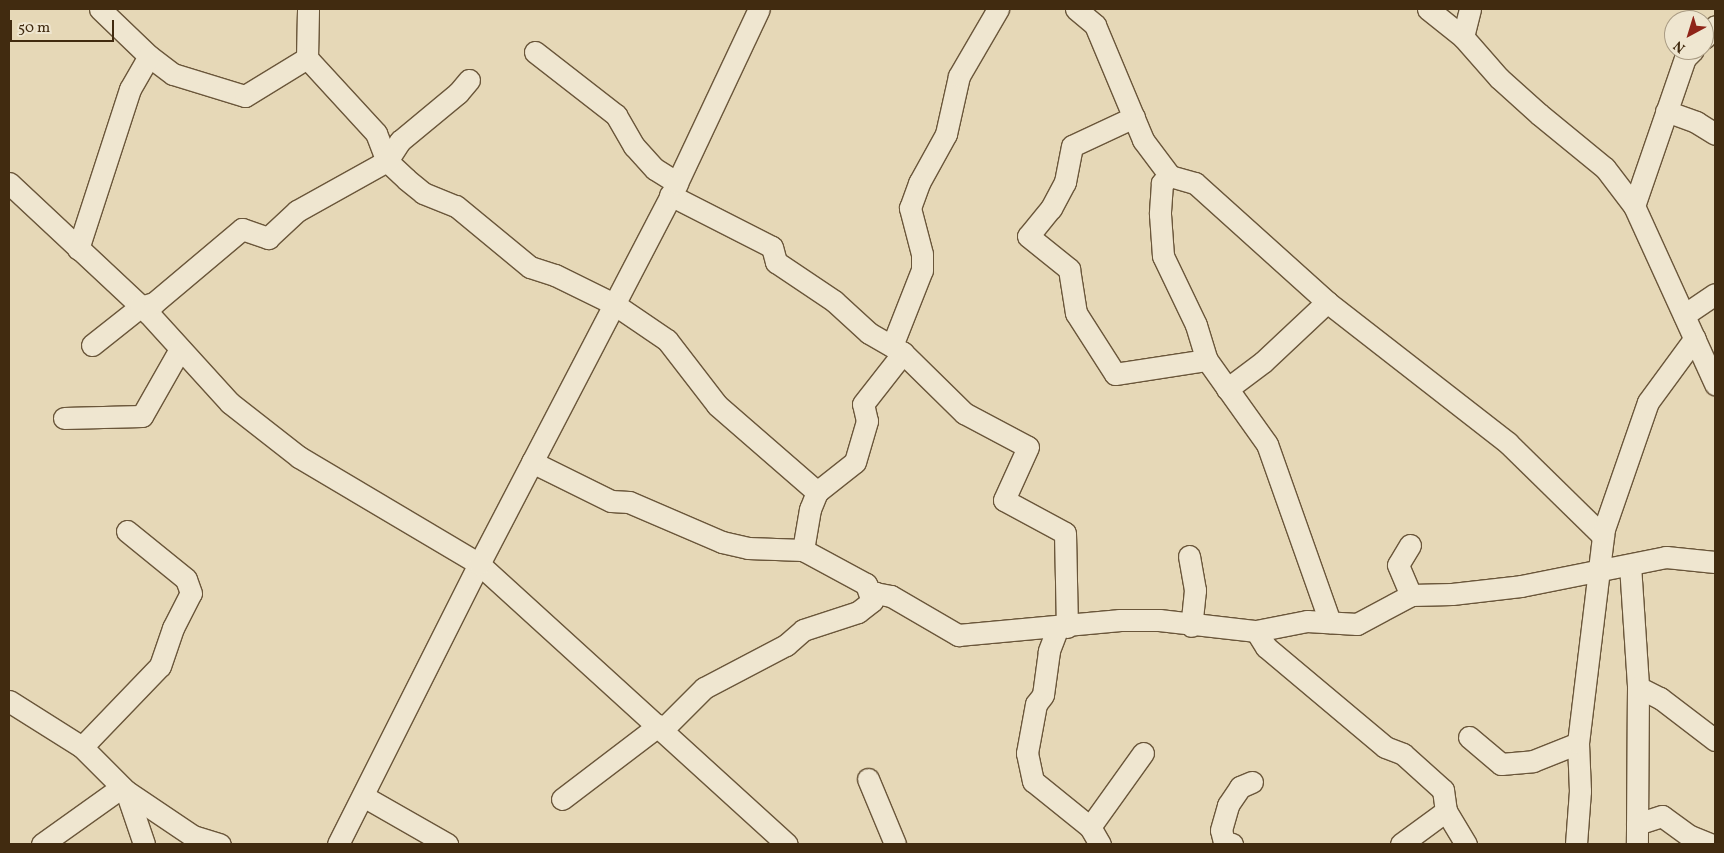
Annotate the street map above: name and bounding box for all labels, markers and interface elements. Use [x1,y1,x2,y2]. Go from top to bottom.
scale bar [12,10,116,42]
north arrow [1664,10,1714,60]
text: 50 m [18,18,50,39]
text: N [1670,36,1690,57]

